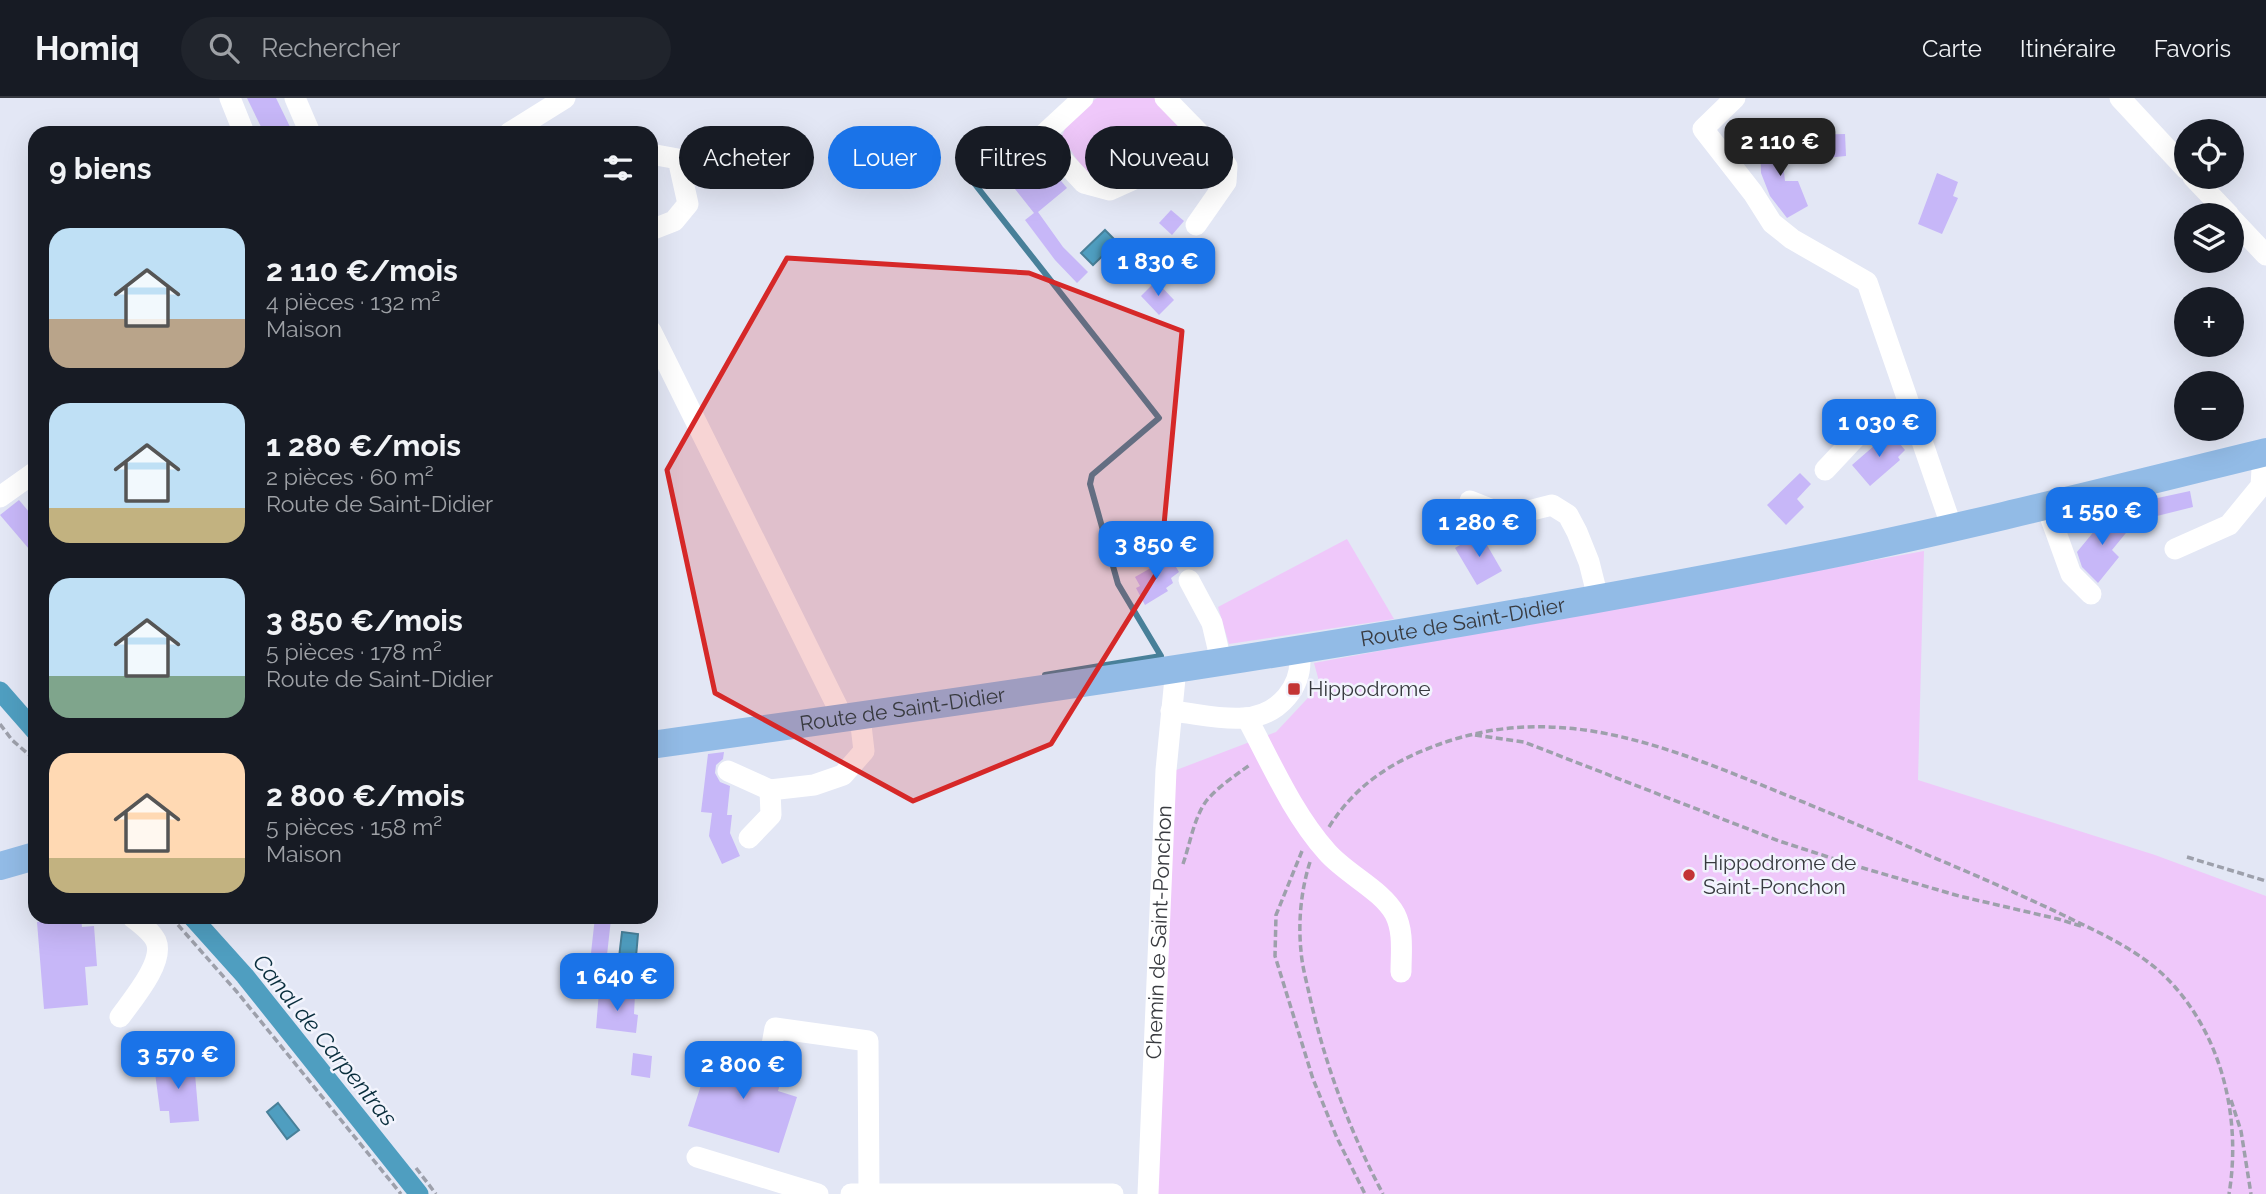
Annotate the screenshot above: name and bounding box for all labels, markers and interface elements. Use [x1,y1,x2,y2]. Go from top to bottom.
search box [181,17,671,80]
text: Homiq [35,29,139,68]
icon: search [205,29,243,67]
text: Rechercher [261,33,400,63]
text: Carte [1922,34,1982,63]
text: Itinéraire [2020,34,2116,63]
text: Favoris [2154,34,2231,63]
pin: 2 110 € [1715,118,1845,178]
map controls [2174,119,2244,441]
button: locate [2174,119,2244,189]
chip: Acheter [679,126,814,189]
chip: Louer [828,126,941,189]
chip: Filtres [955,126,1071,189]
chip: Nouveau [1085,126,1233,189]
text: 2 110 € [1740,127,1820,154]
icon: filters [599,149,637,187]
text: 9 biens [49,151,151,186]
button: layers [2174,203,2244,273]
pin: 1 830 € [1093,238,1223,298]
text: 1 830 € [1117,247,1199,274]
text: 2 110 €/mois [266,253,458,288]
icon: home [105,256,189,340]
button: + [2174,287,2244,357]
text: 4 pièces · 132 m² [266,288,440,315]
text: Maison [266,315,342,342]
button: − [2174,371,2244,441]
pin: 1 030 € [1814,400,1944,459]
text: 1 030 € [1838,408,1920,435]
text: 1 280 €/mois [266,428,461,463]
icon: home [105,431,189,515]
text: 2 pièces · 60 m² [266,463,434,490]
pin: 1 550 € [2037,488,2167,547]
text: Route de Saint-Didier [266,490,493,517]
text: 1 550 € [2062,496,2142,523]
pin: 1 280 € [1414,500,1544,559]
text: 1 280 € [1438,508,1520,535]
pin: 3 850 € [1091,522,1221,581]
text: 3 850 € [1115,530,1197,557]
street label: Route de Saint-Didier [1358,592,1568,651]
text: 3 850 €/mois [266,603,463,638]
icon: home [105,606,189,690]
text: 5 pièces · 178 m² [266,638,442,665]
text: Route de Saint-Didier [266,665,493,692]
place label: Hippodrome [1308,676,1431,701]
marker: Hippodrome [1286,681,1302,697]
street label: Route de Saint-Didier [798,682,1007,736]
text: 2 800 €/mois [266,778,465,813]
icon: home [105,781,189,865]
street label: Chemin de Saint-Ponchon [1141,805,1176,1060]
text: 5 pièces · 158 m² [266,813,442,840]
text: Maison [266,840,342,867]
place label: Hippodrome de Saint-Ponchon [1703,850,1856,899]
marker: Hippodrome de Saint-Ponchon [1681,867,1697,883]
water label: Canal de Carpentras [248,948,403,1131]
pin: 1 640 € [552,954,682,1013]
text: 1 640 € [576,962,658,989]
pin: 3 570 € [113,1032,243,1091]
text: 3 570 € [137,1040,219,1067]
pin: 2 800 € [678,1042,808,1101]
text: 2 800 € [701,1050,785,1077]

